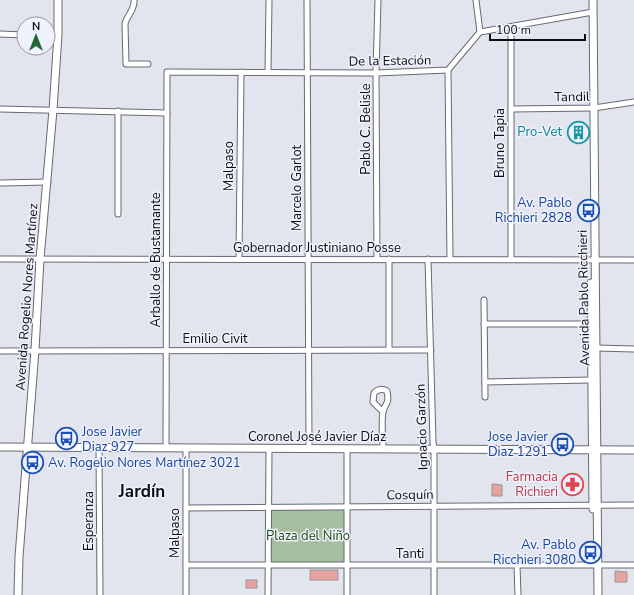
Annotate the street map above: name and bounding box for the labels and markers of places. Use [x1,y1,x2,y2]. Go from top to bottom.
building icon: Pro-Vet [565,119,591,145]
place label: Pro-Vet [517,123,562,141]
place label: Av. Pablo Richieri 2828 [495,194,572,227]
bus stop icon: Av. Pablo Richieri 2828 [575,197,601,223]
place label: Jose Javier Diaz 927 [81,423,143,456]
bus stop icon: Jose Javier Diaz 927 [54,426,80,452]
place label: Jose Javier Diaz 1291 [487,428,548,461]
bus stop icon: Jose Javier Diaz 1291 [550,431,576,457]
bus stop icon: Av. Rogelio Nores Martínez 3021 [19,450,45,476]
place label: Av. Rogelio Nores Martínez 3021 [48,454,241,472]
place label: Farmacia Richieri [506,468,558,501]
pharmacy icon: Farmacia Richieri [560,471,586,497]
place label: Av. Pablo Ricchieri 3080 [493,536,576,569]
bus stop icon: Av. Pablo Ricchieri 3080 [578,539,604,565]

